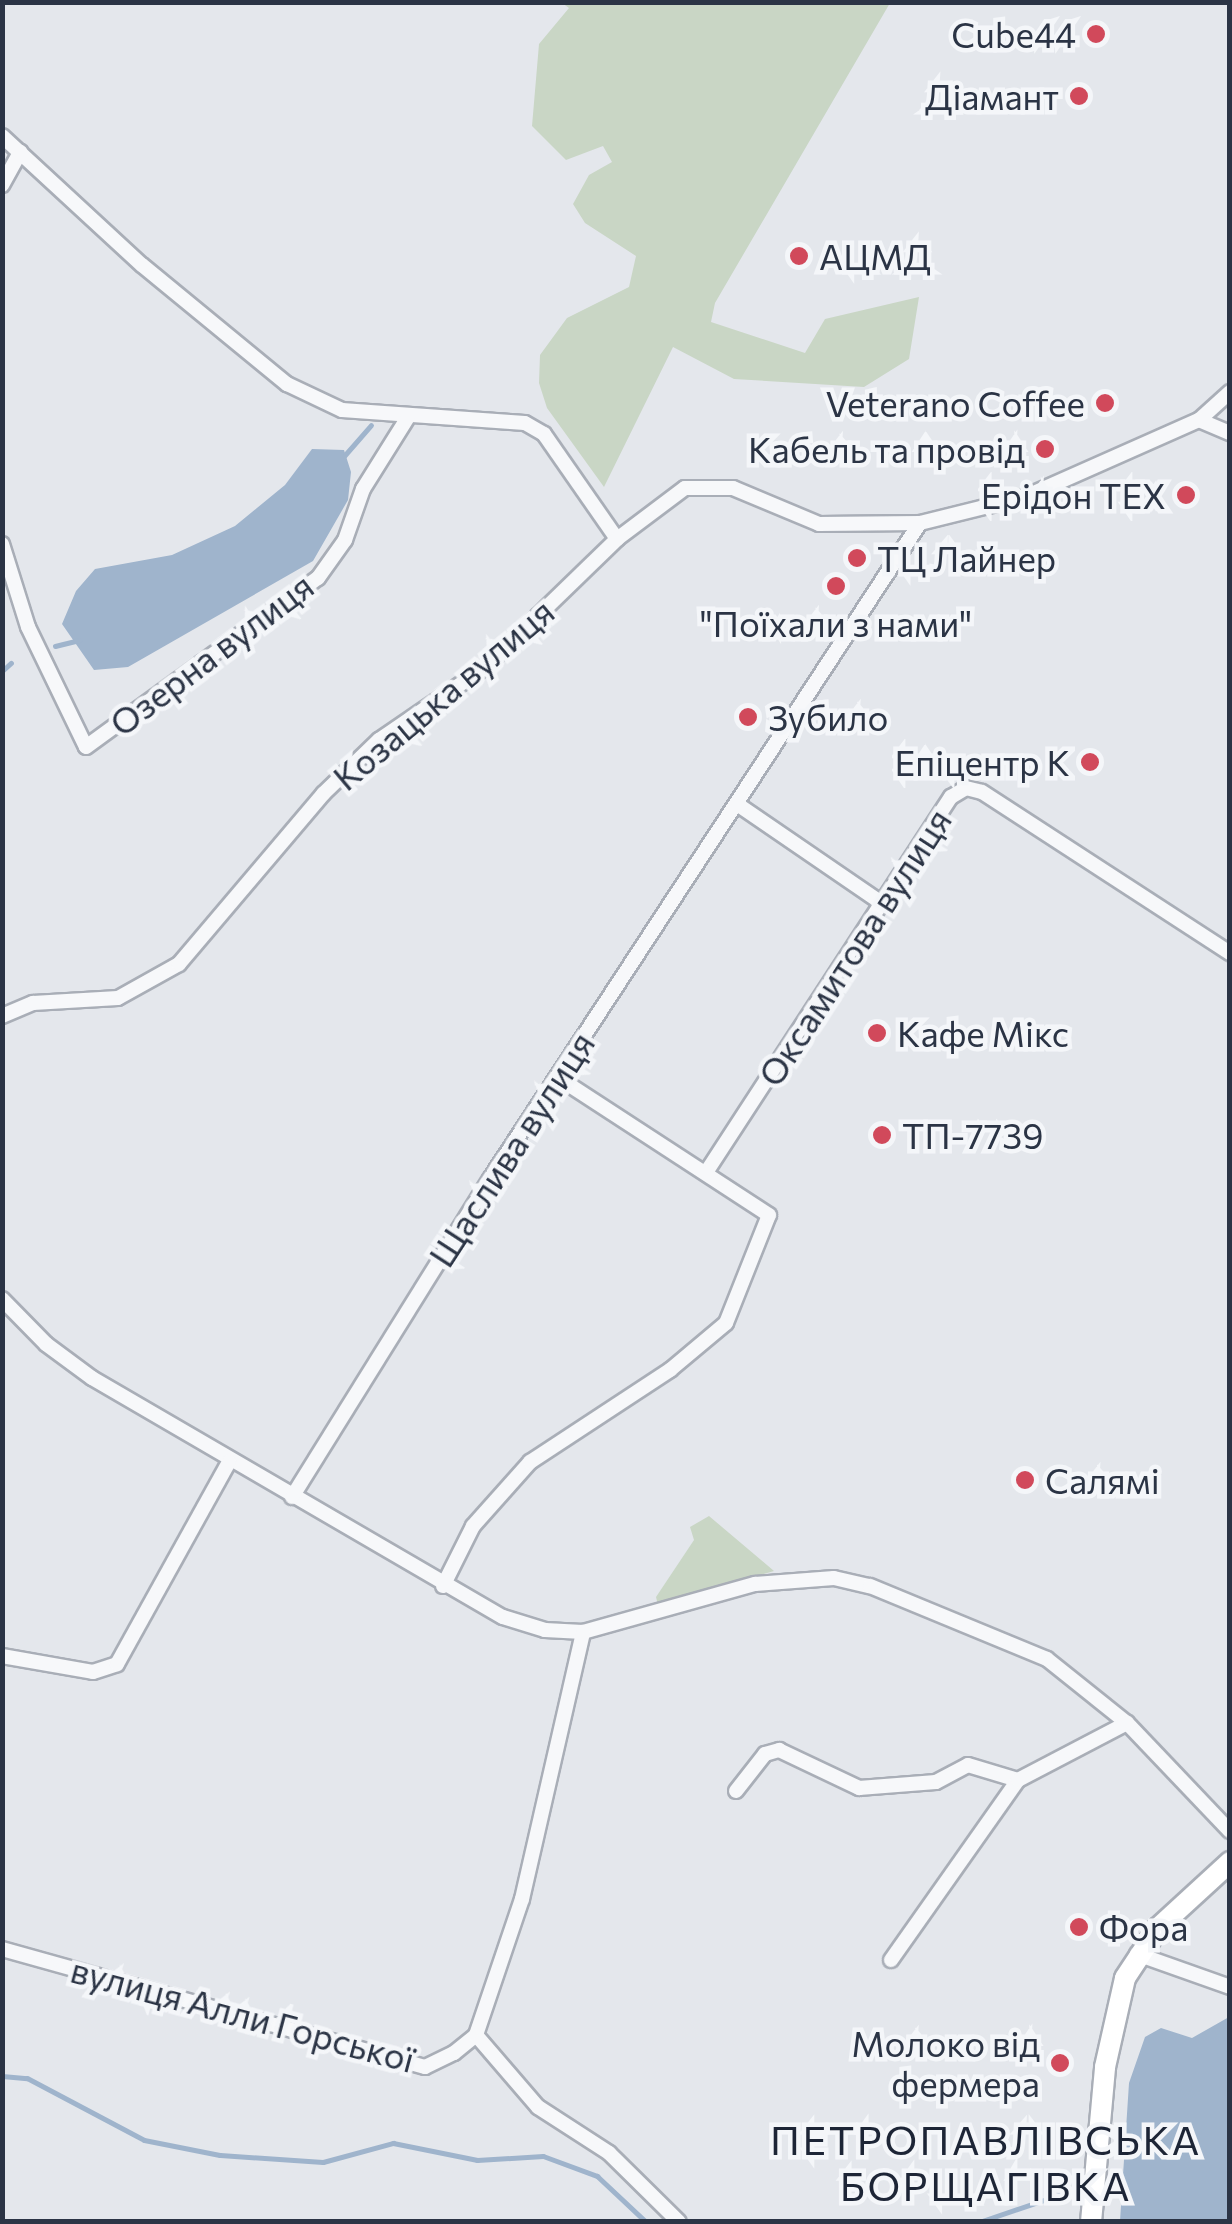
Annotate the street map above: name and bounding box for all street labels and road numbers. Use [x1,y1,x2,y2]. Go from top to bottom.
street label: Озерна вулиця [101,564,321,744]
street label: Козацька вулиця [324,590,562,798]
street label: Оксамитова вулиця [749,801,959,1093]
street label: Щаслива вулиця [420,1024,602,1274]
street label: вулиця Алли Горської [67,1948,419,2080]

